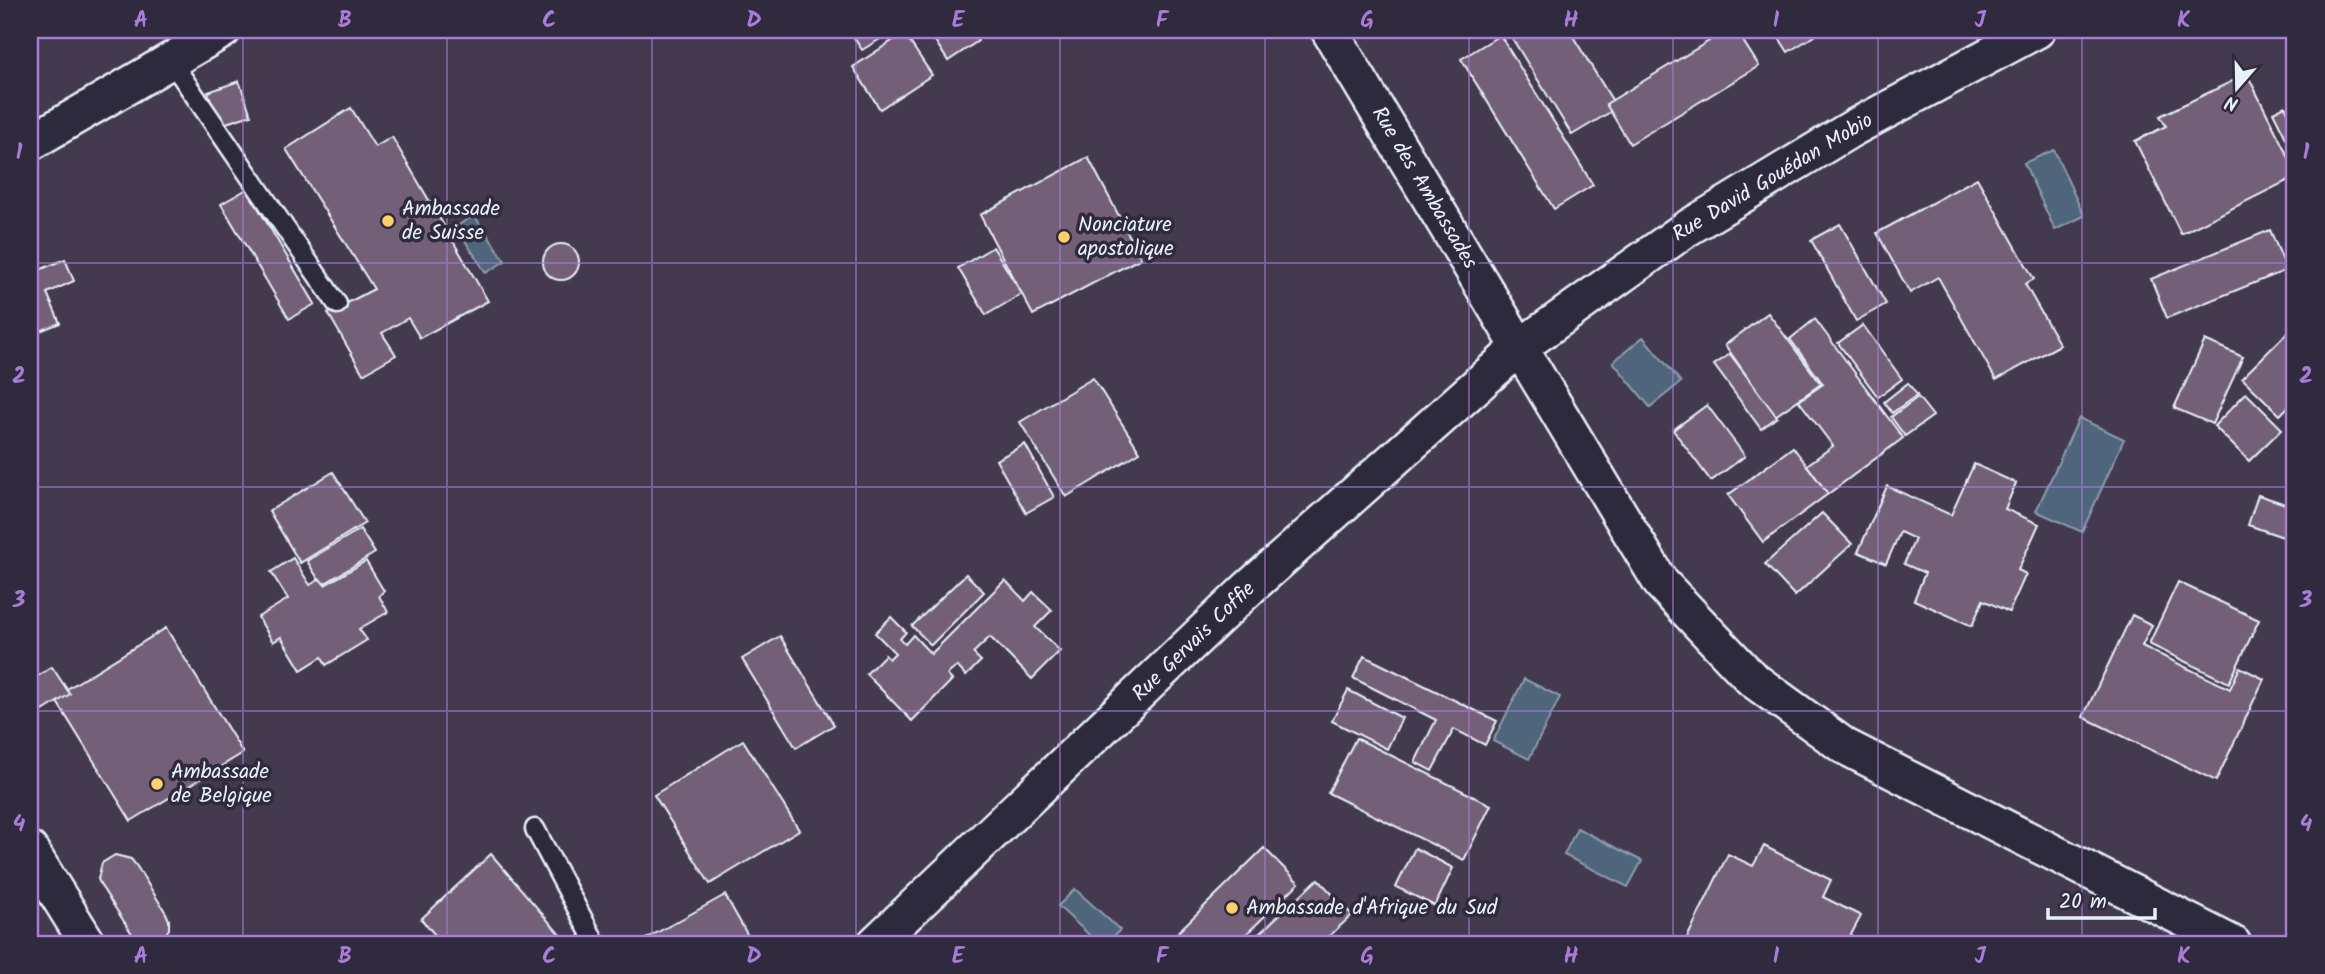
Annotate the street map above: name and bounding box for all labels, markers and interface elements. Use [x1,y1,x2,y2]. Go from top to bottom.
text: A [134,3,148,39]
text: B [338,3,352,39]
text: C [542,3,556,39]
text: D [746,3,762,39]
text: E [952,3,966,39]
text: F [1156,3,1170,39]
text: G [1360,3,1374,39]
text: H [1564,3,1579,39]
text: I [1772,3,1780,39]
text: J [1974,3,1986,39]
text: K [2177,3,2191,39]
north arrow [2202,52,2272,122]
text: N [2221,86,2243,118]
street label: Rue des Ambassades [1362,100,1486,276]
street label: Rue David Gouédan Mobio [1666,105,1880,251]
text: 1 [16,135,23,171]
text: 1 [2303,135,2310,171]
place label: Ambassade de Suisse [402,193,501,250]
place label: Nonciature apostolique [1078,209,1174,266]
marker: Ambassade de Suisse [380,213,396,229]
marker: Nonciature apostolique [1056,229,1072,245]
text: 2 [12,359,26,395]
text: 2 [2299,359,2313,395]
street label: Rue Gervais Coffie [1125,574,1264,710]
text: 3 [12,583,26,619]
text: 3 [2299,583,2313,619]
place label: Ambassade de Belgique [171,756,272,813]
marker: Ambassade de Belgique [149,776,165,792]
text: 4 [13,807,26,843]
text: 4 [2300,807,2313,843]
scale bar [2048,876,2155,920]
text: 20 m [2059,886,2107,919]
place label: Ambassade d'Afrique du Sud [1246,892,1498,925]
marker: Ambassade d'Afrique du Sud [1224,900,1240,916]
text: A [134,939,148,974]
text: B [338,939,352,974]
text: C [542,939,556,974]
text: D [746,939,762,974]
text: E [952,939,966,974]
text: F [1156,939,1170,974]
text: G [1360,939,1374,974]
text: H [1564,939,1579,974]
text: I [1772,939,1780,974]
text: J [1974,939,1986,974]
text: K [2177,939,2191,974]

